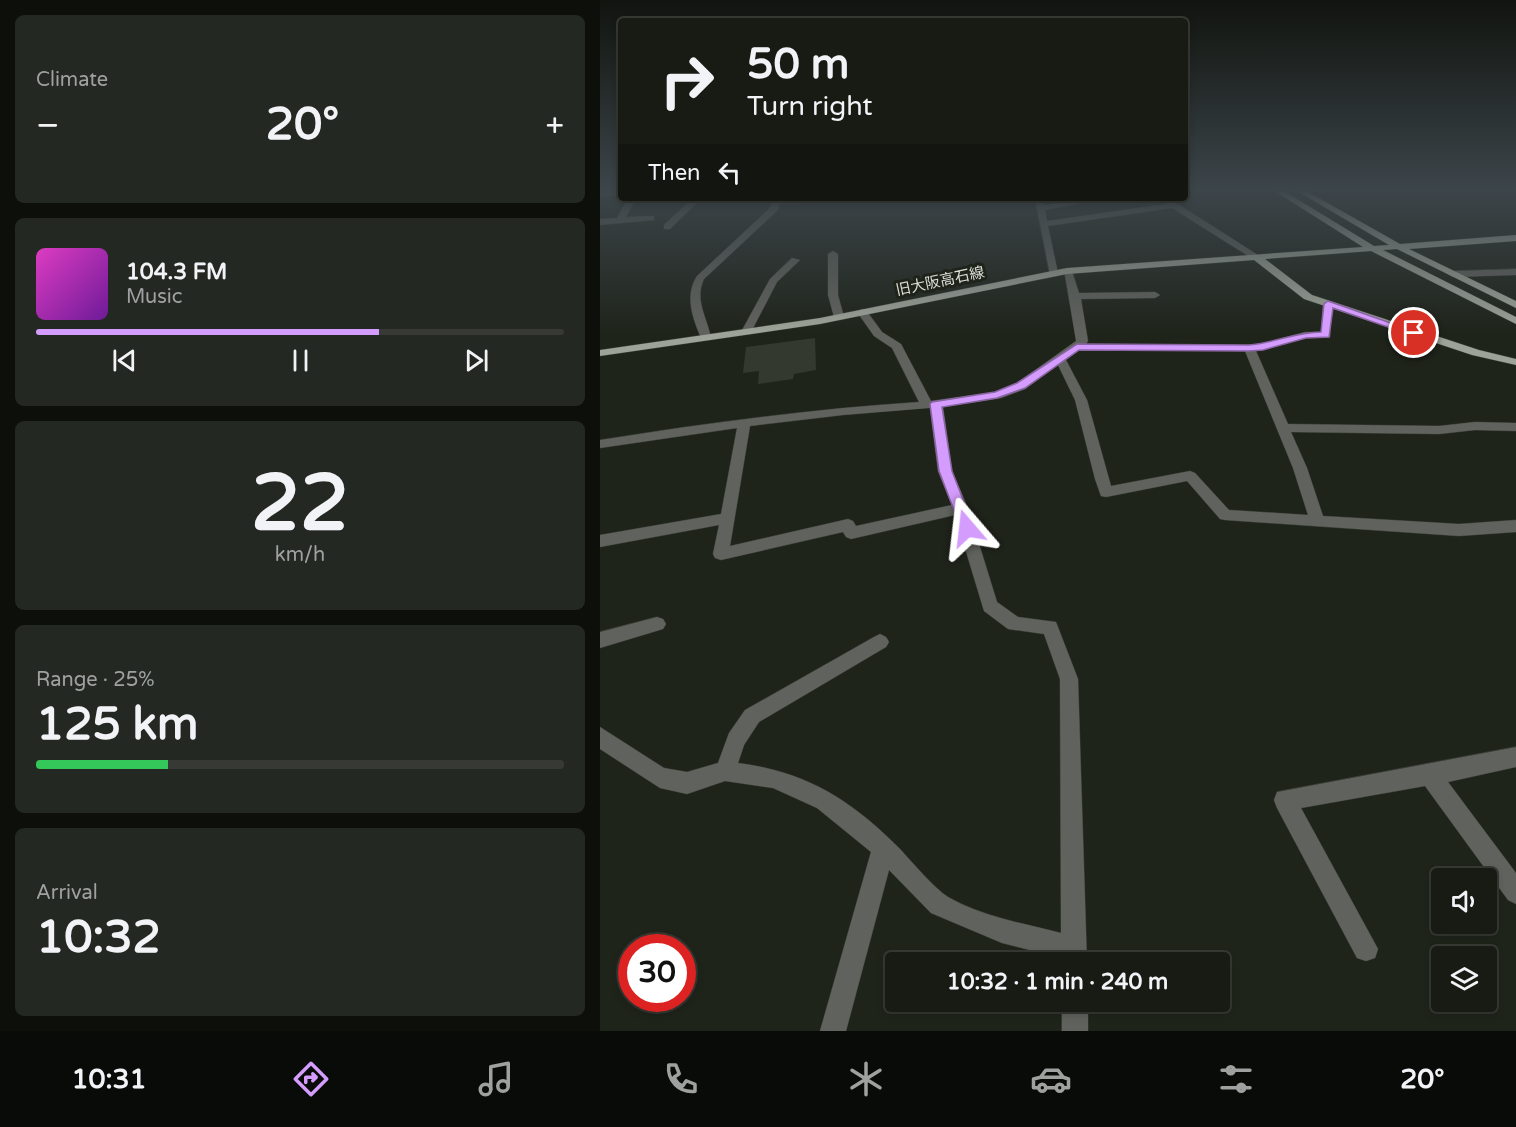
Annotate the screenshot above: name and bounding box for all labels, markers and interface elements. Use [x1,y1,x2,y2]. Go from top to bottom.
text: 50 m [747,39,849,90]
icon: right [648,42,726,120]
text: Climate [36,68,108,92]
text: Turn right [747,90,873,123]
text: 20° [266,98,339,152]
text: − [36,106,60,145]
text: + [545,106,564,145]
icon: left [713,156,746,189]
text: Then [648,160,701,186]
text: 104.3 FM [126,259,227,285]
street label: 旧大阪高石線 [894,263,986,299]
text: Music [126,285,182,309]
pin [1388,307,1439,358]
icon: arrive [1397,316,1430,349]
icon: previous [108,344,141,377]
icon: pause [284,344,317,377]
icon: next [460,344,493,377]
text: 22 [251,457,349,551]
position arrow [935,496,999,560]
text: km/h [275,543,325,567]
text: Range · 25% [36,668,155,692]
text: 125 km [36,698,198,752]
map controls [1431,868,1497,1012]
button: sound [1431,868,1497,934]
text: Arrival [36,881,98,905]
text: 10:32 [36,911,161,965]
speed limit sign: 30 [618,934,696,1012]
button: layers [1431,946,1497,1012]
text: 10:32 · 1 min · 240 m [947,969,1168,995]
icon: directions [290,1058,332,1100]
icon: music [475,1058,517,1100]
icon: phone [660,1058,702,1100]
icon: climate [845,1058,887,1100]
icon: car [1030,1058,1072,1100]
icon: filters [1215,1058,1257,1100]
text: 10:31 [72,1063,146,1096]
text: 20° [1400,1063,1444,1096]

